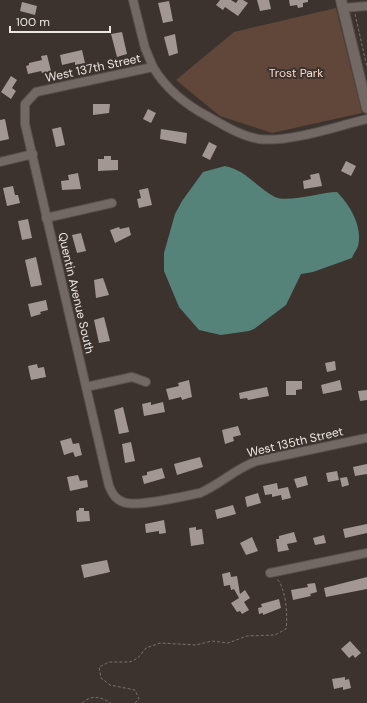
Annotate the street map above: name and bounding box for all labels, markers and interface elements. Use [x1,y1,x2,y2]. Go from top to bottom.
scale bar [10,8,110,34]
text: 100 m [16,14,50,30]
street label: West 137th Street [44,50,143,86]
park label: Trost Park [269,65,323,81]
street label: Quentin Avenue South [54,231,98,355]
street label: West 135th Street [245,423,345,461]

